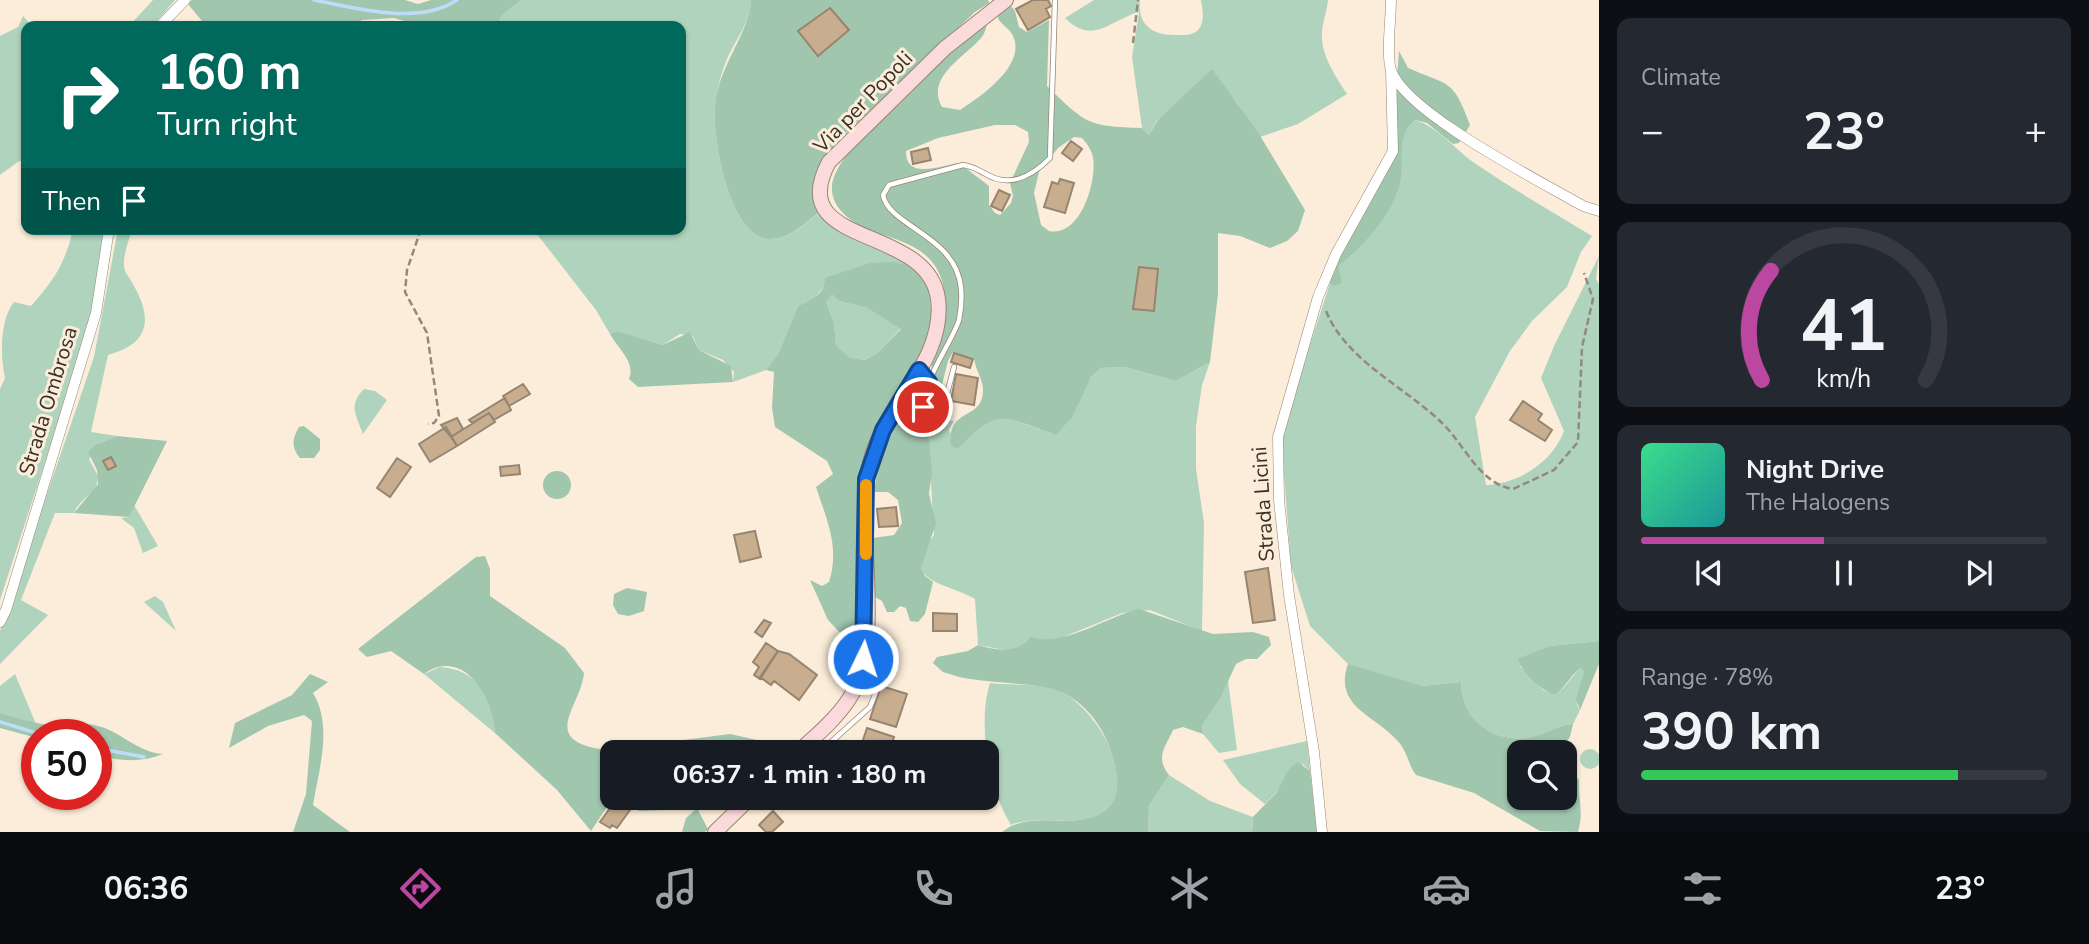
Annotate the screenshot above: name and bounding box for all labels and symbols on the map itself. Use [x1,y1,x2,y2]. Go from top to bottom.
street label: Via per Popoli [806,45,919,160]
street label: Strada Ombrosa [12,323,84,479]
pin [893,377,953,437]
street label: Strada Licini [1245,446,1281,562]
position arrow [826,622,900,696]
speed limit sign: 50 [21,719,112,810]

